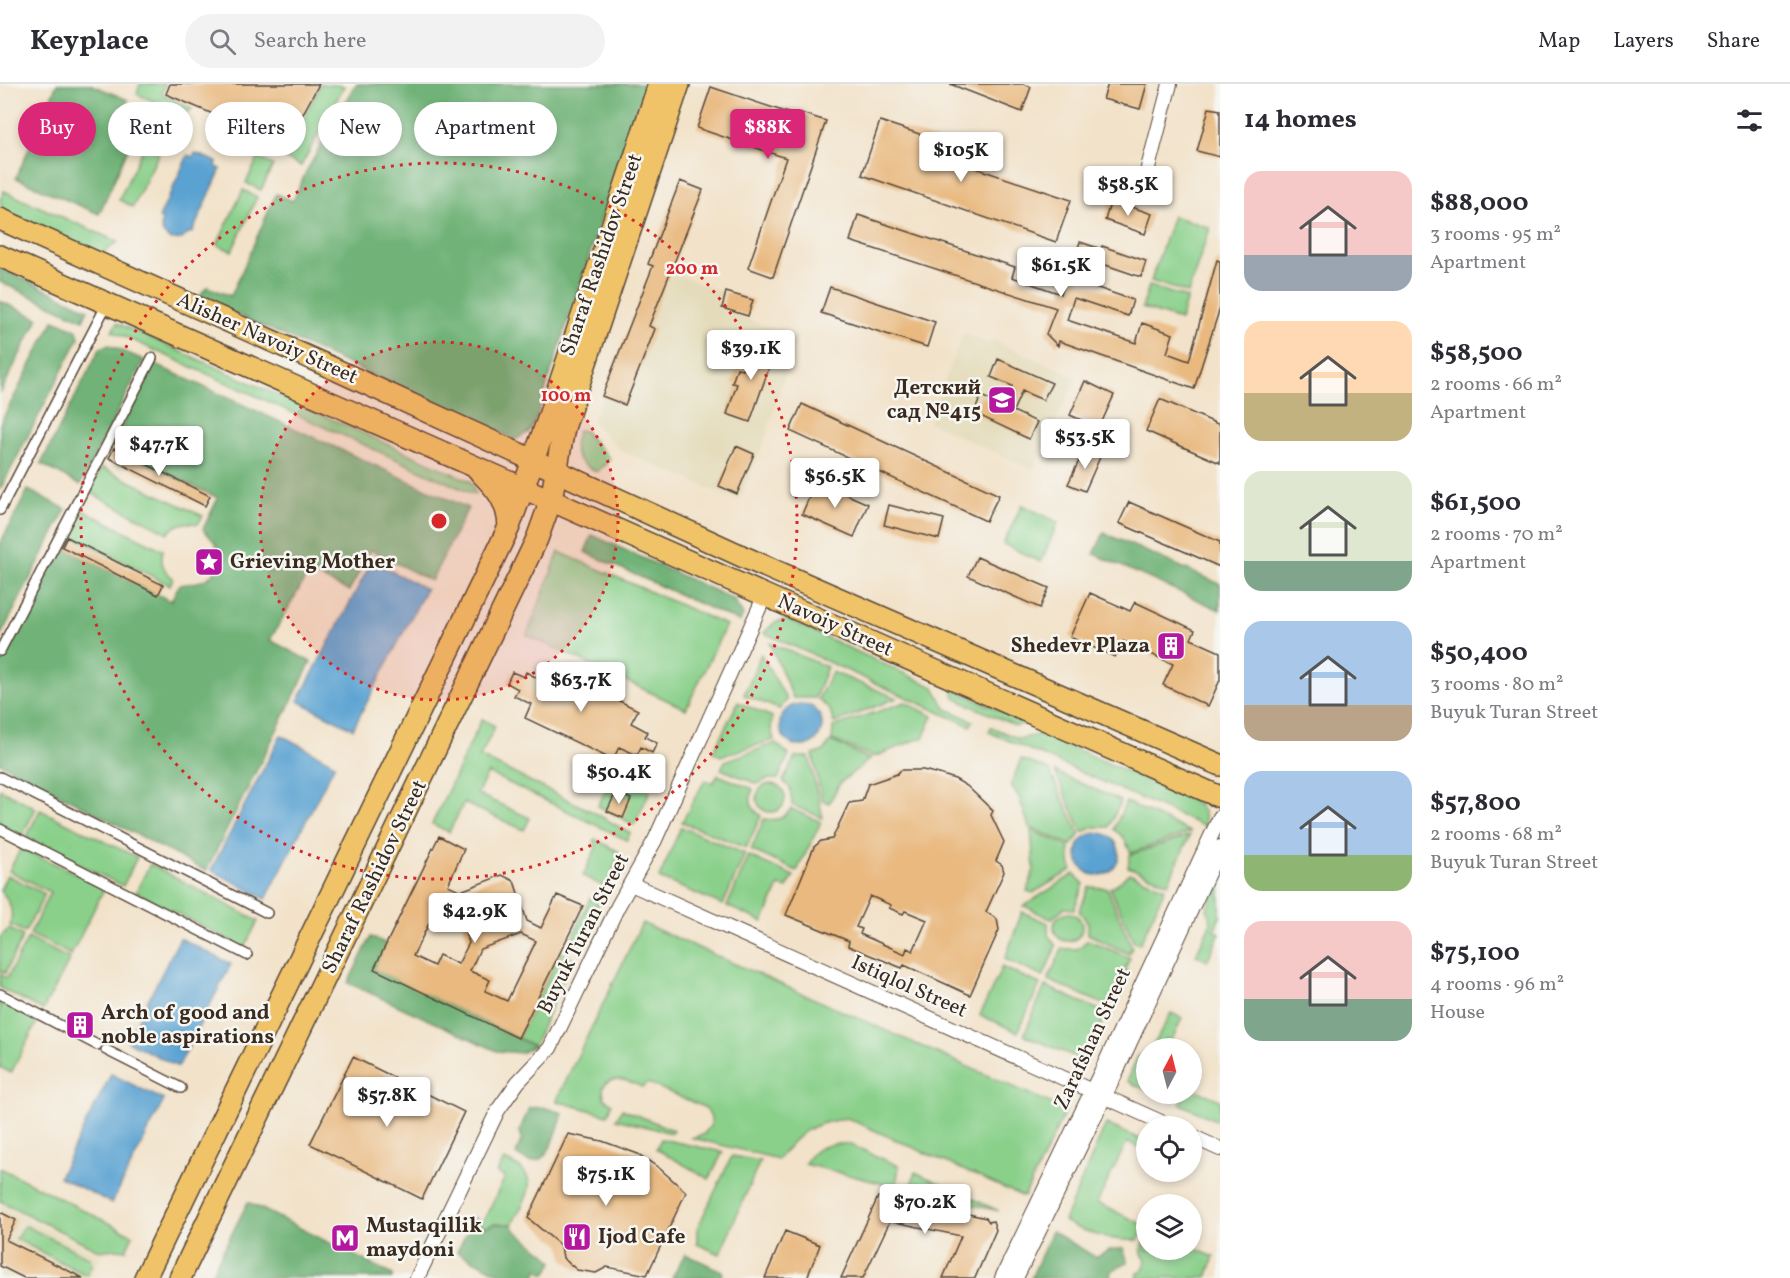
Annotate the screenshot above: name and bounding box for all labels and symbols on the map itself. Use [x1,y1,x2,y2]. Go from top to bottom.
pin: $88K [732,109,804,160]
pin: $105K [919,132,1003,183]
street label: Sharaf Rashidov Street [554,150,650,360]
pin: $58.5K [1079,166,1177,217]
pin: $61.5K [1012,247,1110,298]
text: 200 m [666,257,718,282]
street label: Alisher Navoiy Street [172,286,362,392]
pin: $39.1K [702,330,800,381]
place label: Детский сад №415 [887,374,981,427]
text: 100 m [541,384,591,409]
school or university icon: Детский сад №415 [986,384,1018,416]
pin: $53.5K [1036,419,1134,470]
pin: $47.7K [110,426,208,477]
pin: $56.5K [786,458,884,509]
centre of rings [429,511,449,531]
place icon: Grieving Mother [193,546,225,578]
place label: Grieving Mother [230,548,395,577]
street label: Navoiy Street [773,588,897,664]
building icon: Shedevr Plaza [1155,630,1187,662]
place label: Shedevr Plaza [1011,632,1150,661]
pin: $63.7K [532,662,630,713]
pin: $50.4K [570,754,668,805]
street label: Sharaf Rashidov Street [315,775,435,979]
street label: Buyuk Turan Street [531,849,637,1019]
pin: $42.9K [426,893,524,944]
street label: Istiqlol Street [846,948,972,1026]
street label: Zarafshan Street [1047,963,1139,1115]
place label: Arch of good and noble aspirations [101,999,274,1052]
building icon: Arch of good and noble aspirations [64,1009,96,1041]
north arrow [1136,1038,1202,1104]
pin: $57.8K [338,1077,436,1128]
pin: $75.1K [557,1156,655,1207]
pin: $70.2K [876,1184,974,1235]
place label: Mustaqillik maydoni [366,1212,482,1265]
restaurant icon: Ijod Cafe [561,1221,593,1253]
metro station icon: Mustaqillik maydoni [329,1222,361,1254]
place label: Ijod Cafe [598,1223,686,1252]

